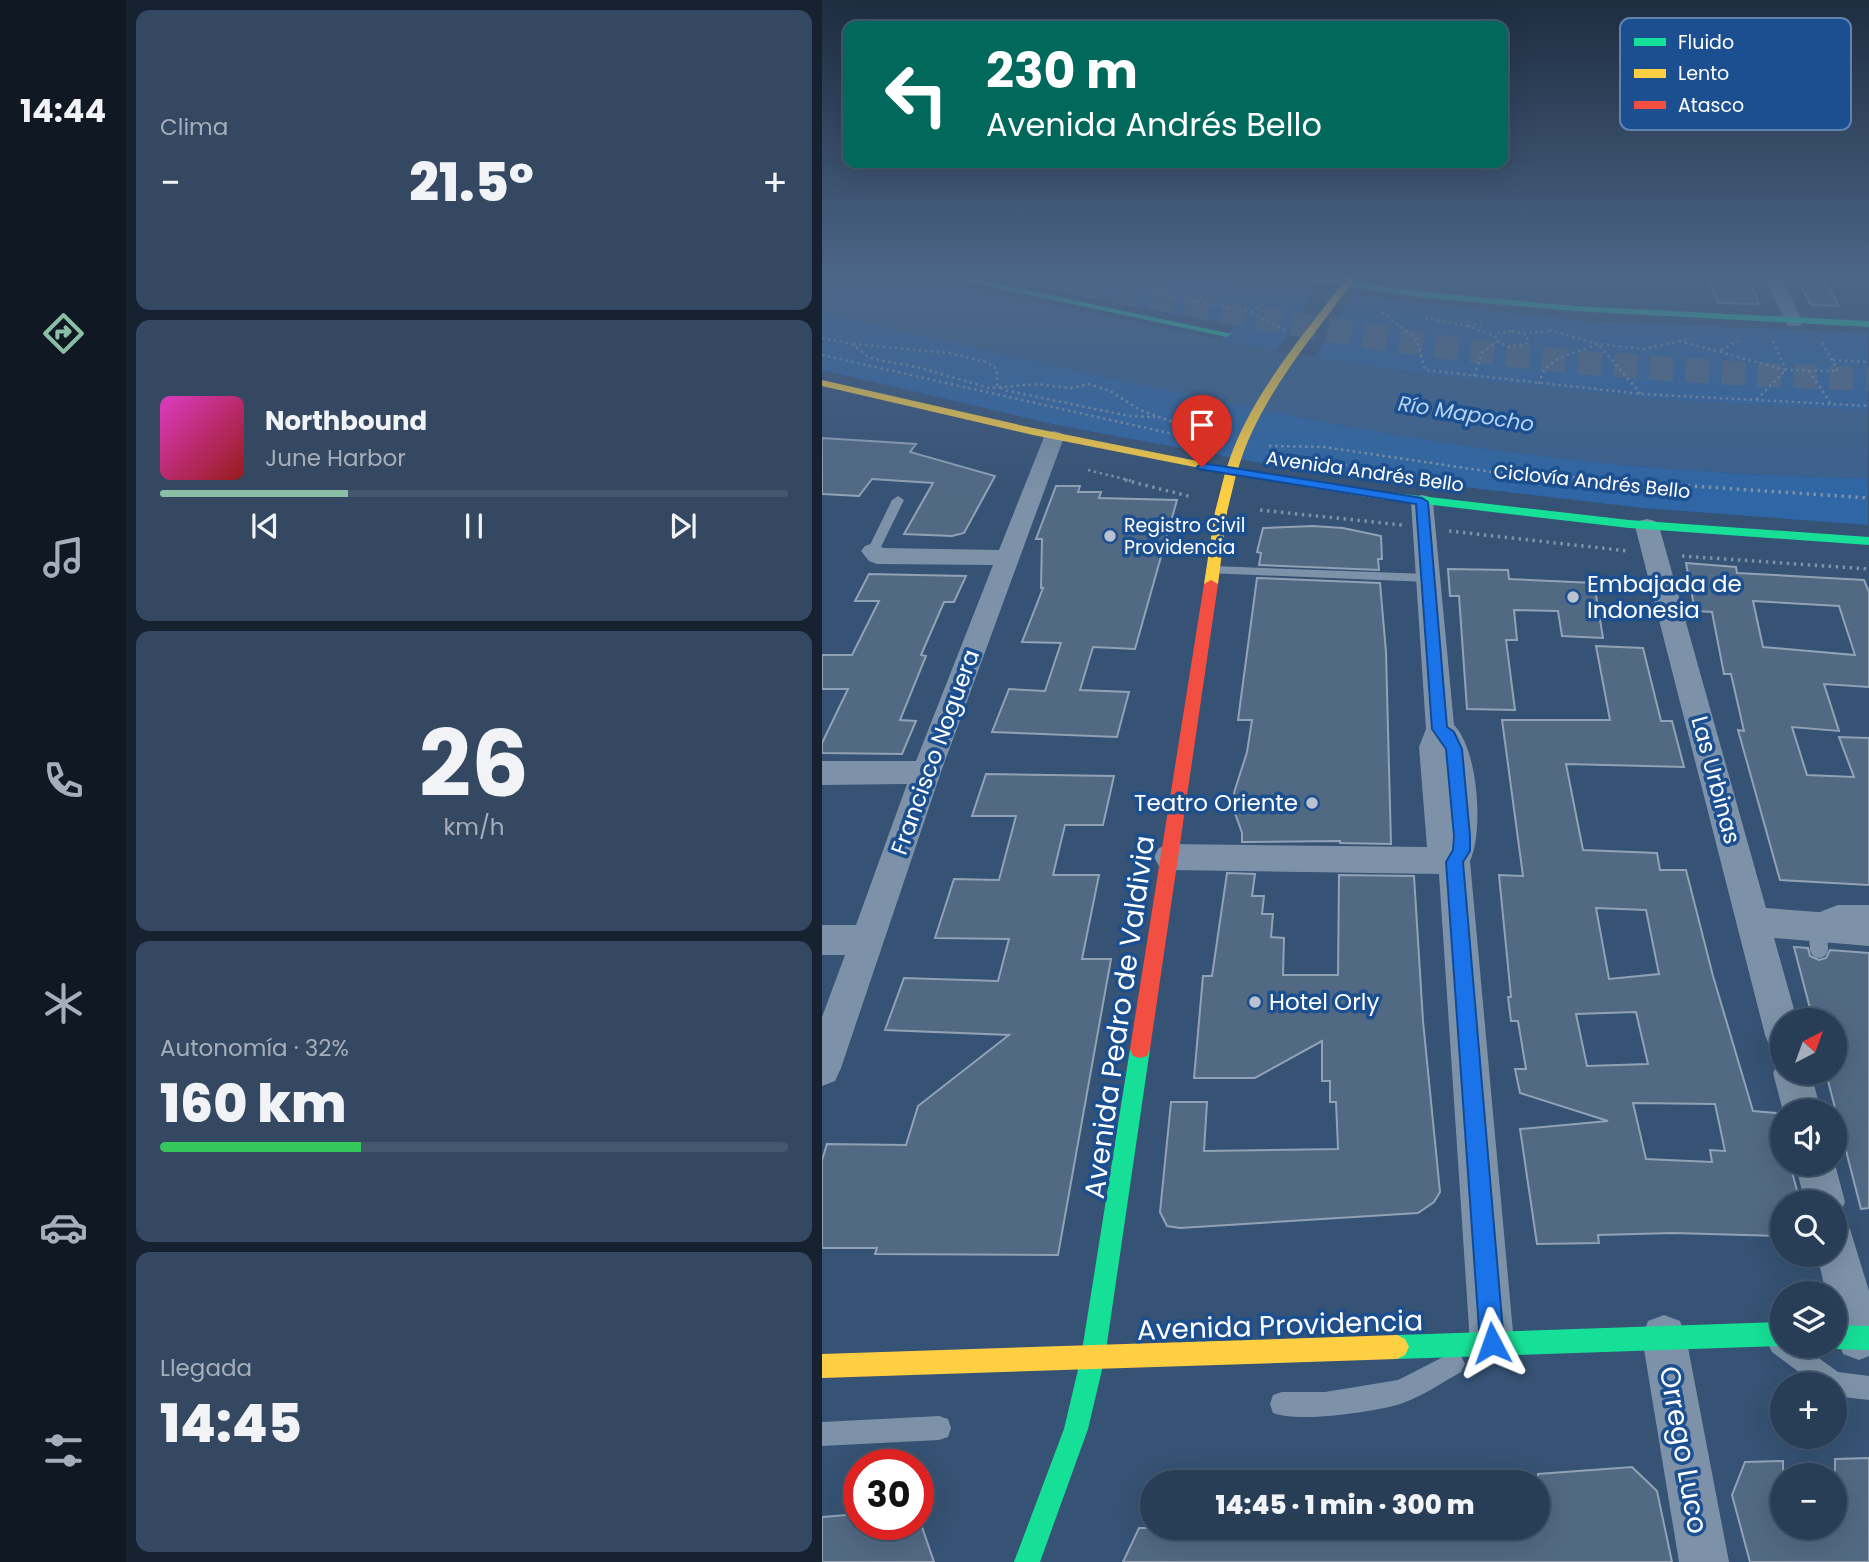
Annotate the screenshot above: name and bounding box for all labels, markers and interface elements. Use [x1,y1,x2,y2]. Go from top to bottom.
legend [1620,18,1851,130]
text: Fluido [1678,29,1734,56]
text: 230 m [986,37,1138,105]
icon: left [871,49,962,140]
text: Lento [1678,60,1729,87]
text: 14:44 [20,88,106,133]
text: Atasco [1678,92,1744,119]
text: Avenida Andrés Bello [986,102,1322,147]
text: Clima [160,111,228,143]
text: 21.5° [409,146,534,219]
text: − [160,156,181,209]
text: + [762,156,788,209]
icon: directions [39,309,88,358]
water label: Río Mapocho [1396,388,1536,439]
pin [1172,395,1232,467]
text: Northbound [265,403,427,439]
icon: arrive [1183,406,1221,444]
text: June Harbor [265,442,406,474]
street label: Avenida Andrés Bello [1264,444,1466,499]
street label: Ciclovía Andrés Bello [1492,458,1692,505]
icon: previous [246,507,284,545]
icon: pause [455,507,493,545]
icon: next [664,507,702,545]
place label: Registro Civil Providencia [1124,512,1245,561]
marker: Registro Civil Providencia [1102,528,1118,544]
icon: music [39,533,88,582]
place label: Embajada de Indonesia [1587,568,1742,626]
marker: Embajada de Indonesia [1565,589,1581,605]
street label: Francisco Noguera [883,645,987,859]
text: 26 [419,700,529,828]
street label: Las Urbinas [1684,712,1748,848]
icon: phone [39,756,88,805]
place label: Teatro Oriente [1134,787,1298,819]
marker: Teatro Oriente [1304,795,1320,811]
text: km/h [443,811,505,843]
street label: Avenida Pedro de Valdivia [1075,833,1164,1201]
icon: climate [39,979,88,1028]
place label: Hotel Orly [1269,986,1379,1018]
marker: Hotel Orly [1247,994,1263,1010]
north arrow [1770,1008,1848,1085]
map controls [1770,1008,1847,1540]
text: Autonomía · 32% [160,1032,349,1064]
text: 160 km [160,1067,346,1140]
button: sound [1770,1099,1847,1176]
button: search [1770,1190,1847,1267]
icon: car [39,1203,88,1252]
button: layers [1770,1281,1847,1358]
street label: Avenida Providencia [1136,1301,1424,1350]
position arrow [1455,1306,1529,1380]
text: Llegada [160,1352,252,1384]
street label: Orrego Luco [1650,1363,1717,1537]
button: + [1770,1372,1847,1449]
text: 14:45 [160,1387,302,1460]
icon: filters [39,1426,88,1475]
speed limit sign: 30 [843,1449,934,1540]
button: − [1770,1463,1847,1540]
text: 14:45 · 1 min · 300 m [1216,1487,1474,1523]

